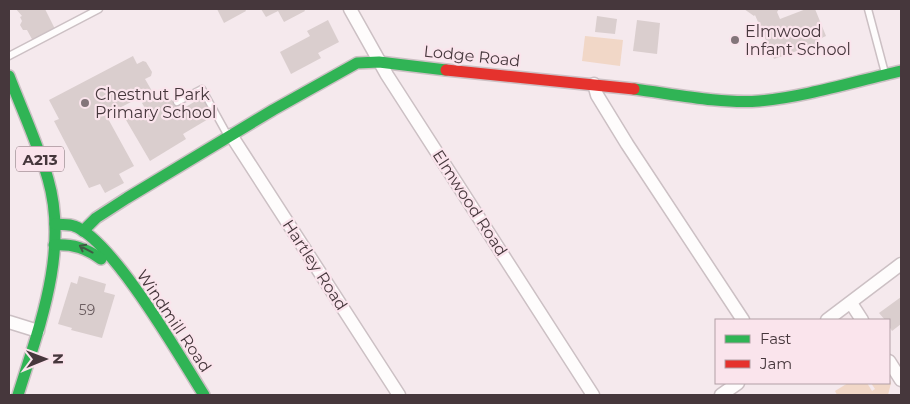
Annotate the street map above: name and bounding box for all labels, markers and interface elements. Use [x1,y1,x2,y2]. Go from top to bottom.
place label: Elmwood Infant School [745,22,851,59]
marker: Elmwood Infant School [729,34,741,46]
street label: Lodge Road [423,41,521,71]
place label: Chestnut Park Primary School [95,85,216,122]
marker: Chestnut Park Primary School [79,97,91,109]
road number: A213 [16,146,64,172]
street label: Elmwood Road [429,146,511,260]
street label: Hartley Road [279,216,351,314]
one-way arrow [80,244,94,254]
street label: Windmill Road [133,266,215,376]
house number: 59 [79,301,95,319]
legend [715,319,890,384]
text: Fast [760,329,791,348]
north arrow [20,334,70,384]
text: N [49,353,67,365]
text: Jam [759,354,792,373]

